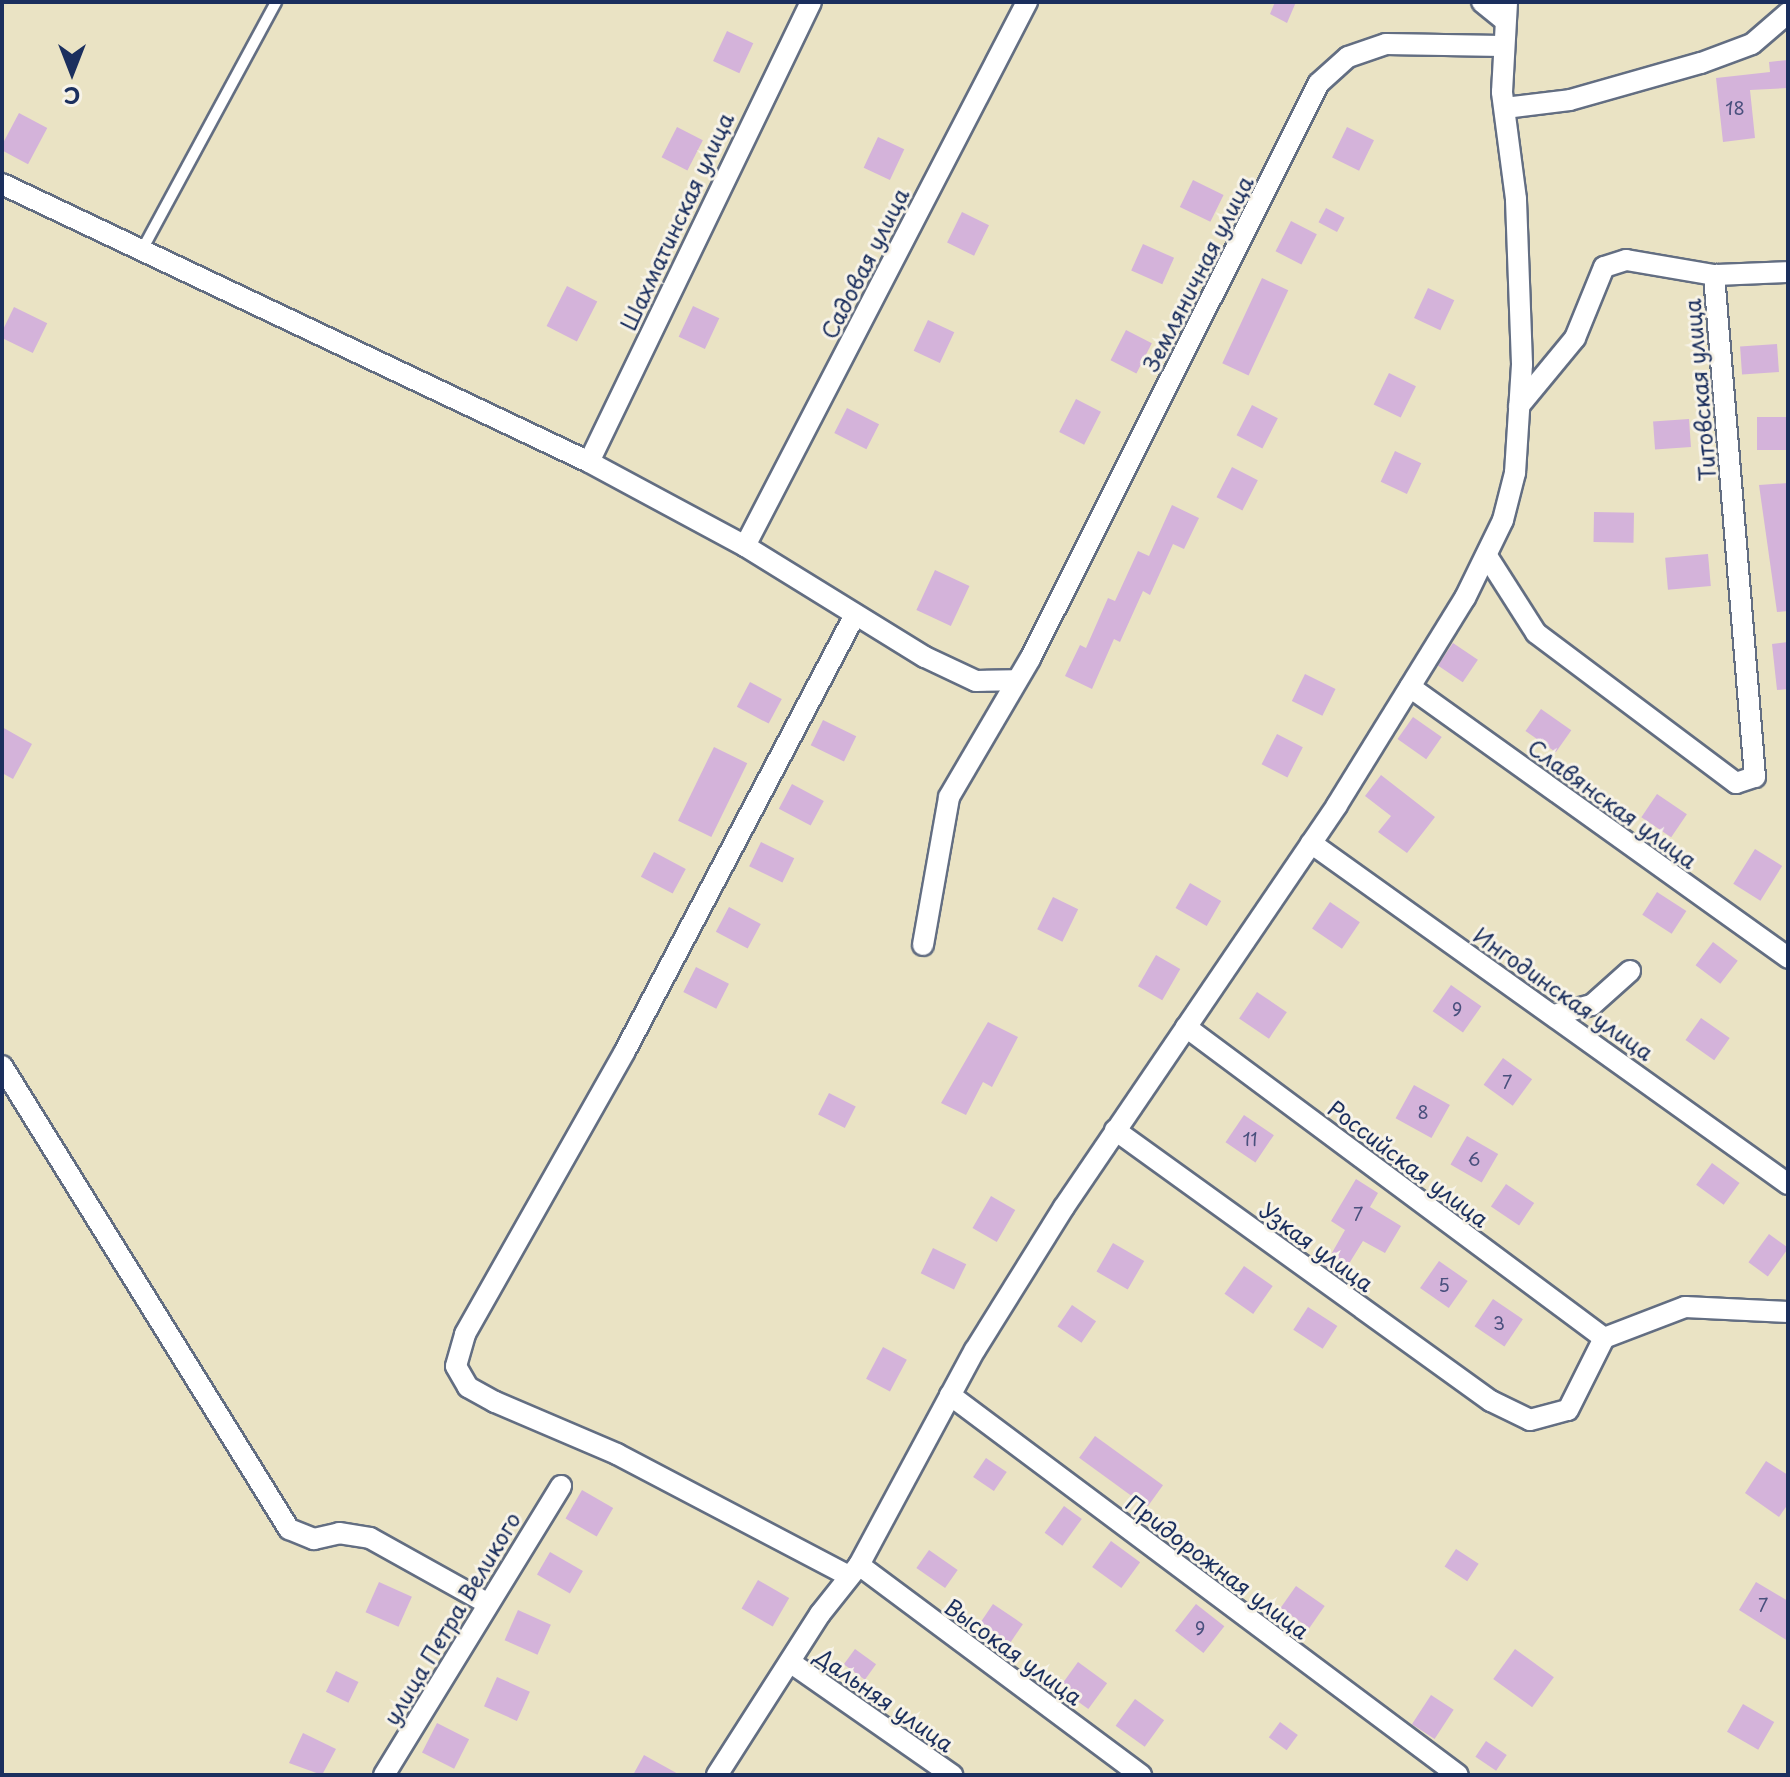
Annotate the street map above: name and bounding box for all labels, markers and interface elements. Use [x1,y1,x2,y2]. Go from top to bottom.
north arrow [32,32,112,112]
text: С [64,80,80,113]
house number: 18 [1725,97,1745,119]
street label: Шахматинская улица [614,107,738,335]
street label: Земляничная улица [1136,170,1258,376]
street label: Садовая улица [815,183,913,343]
street label: Титовская улица [1678,297,1720,483]
street label: Славянская улица [1523,732,1703,874]
street label: Ингодинская улица [1469,921,1659,1065]
house number: 9 [1452,998,1462,1020]
house number: 7 [1502,1071,1512,1093]
street label: Российская улица [1323,1094,1495,1232]
house number: 8 [1417,1101,1429,1123]
house number: 11 [1242,1128,1258,1150]
house number: 6 [1468,1148,1480,1170]
street label: Узкая улица [1254,1195,1380,1297]
house number: 7 [1353,1203,1363,1225]
house number: 5 [1438,1274,1450,1296]
house number: 3 [1493,1312,1505,1334]
street label: Придорожная улица [1121,1488,1315,1644]
street label: улица Петра Великого [377,1506,525,1730]
street label: Высокая улица [940,1592,1088,1710]
house number: 7 [1758,1594,1768,1616]
house number: 9 [1195,1617,1205,1639]
street label: Дальняя улица [810,1641,960,1757]

